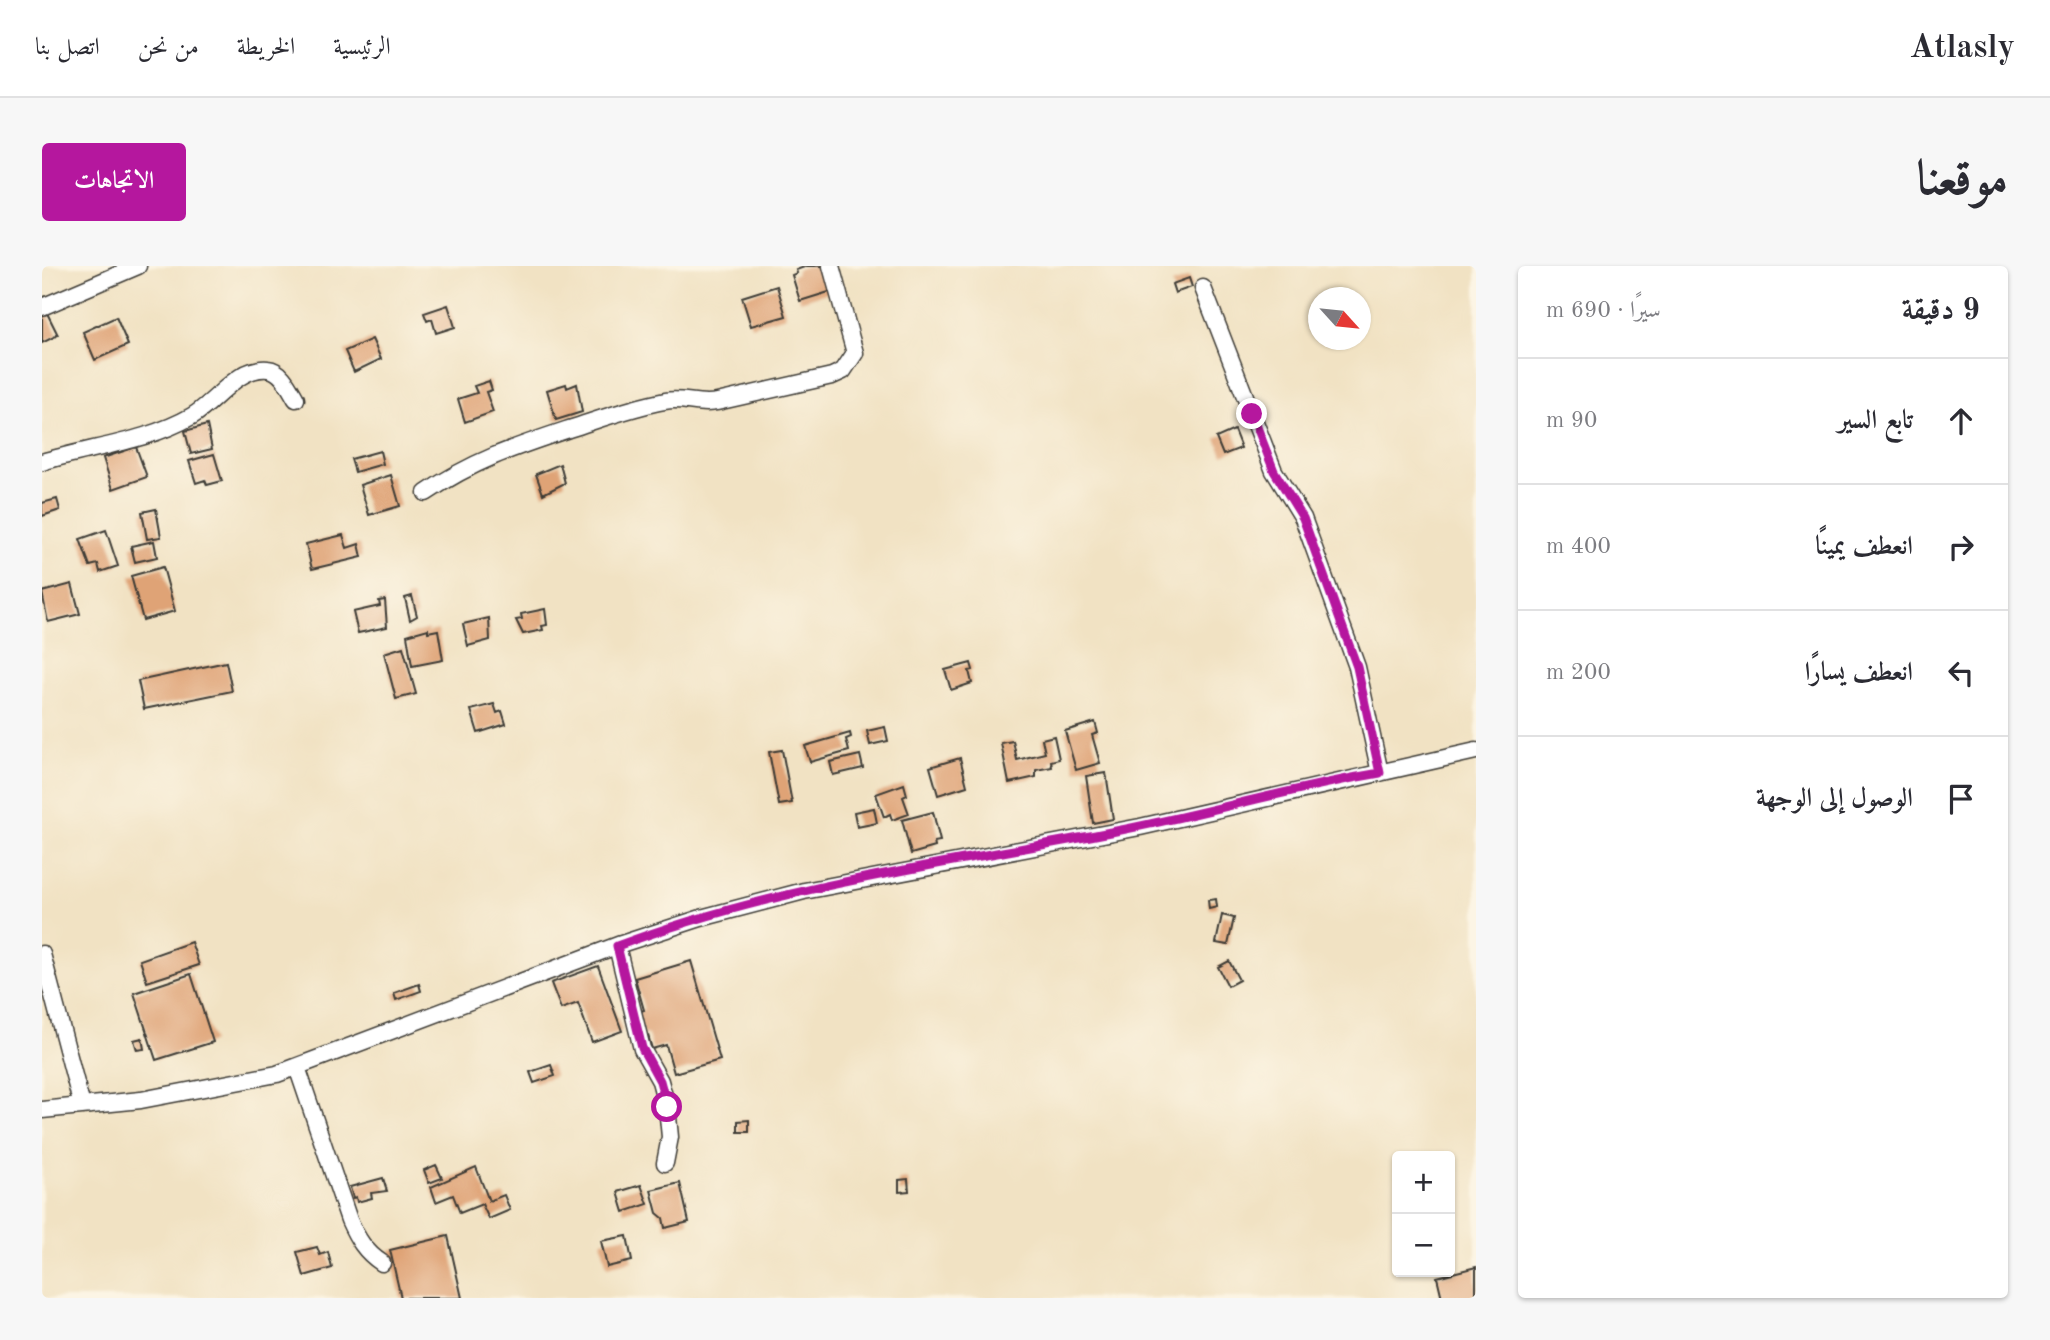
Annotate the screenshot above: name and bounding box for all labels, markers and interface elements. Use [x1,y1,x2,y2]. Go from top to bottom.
text: Atlasly [1910,32,2015,65]
text: اتصل بنا [35,36,100,60]
text: من نحن [138,36,199,60]
text: الخريطة [237,36,295,60]
text: الرئيسية [333,36,391,60]
button: الاتجاهات [42,143,186,221]
text: موقعنا [1916,157,2008,206]
north arrow [1308,287,1371,350]
text: 9 دقيقة [1902,296,1980,326]
text: سيرًا · 690 m [1546,299,1661,322]
route end [1236,398,1267,429]
icon: ahead [1942,402,1980,440]
text: تابع السير [1838,408,1913,434]
text: 90 m [1546,409,1597,432]
icon: right [1942,528,1980,566]
text: انعطف يمينًا [1815,534,1913,560]
text: 400 m [1546,535,1611,558]
icon: left [1942,654,1980,692]
text: انعطف يسارًا [1805,660,1913,686]
text: 200 m [1546,661,1611,684]
icon: arrive [1942,780,1980,818]
text: الوصول إلى الوجهة [1756,786,1913,812]
route start [651,1091,682,1122]
map controls [1392,1151,1455,1277]
button: + [1392,1151,1455,1214]
button: − [1392,1214,1455,1277]

